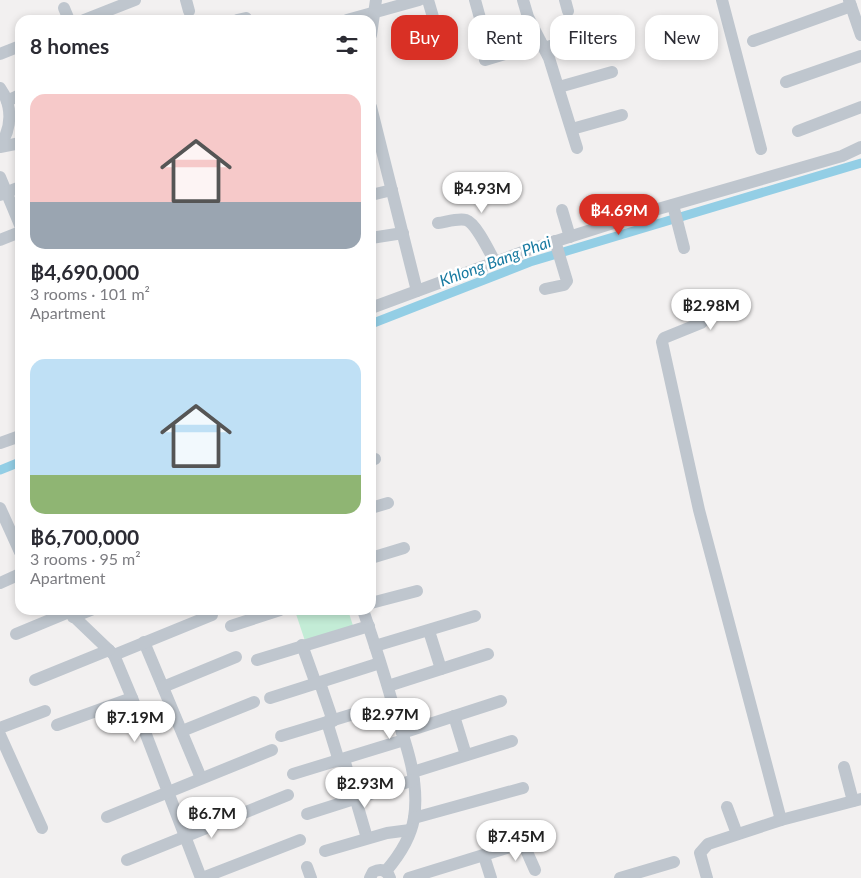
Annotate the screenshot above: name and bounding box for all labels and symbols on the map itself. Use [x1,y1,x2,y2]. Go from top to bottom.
pin: ฿4.93M [441,172,523,214]
pin: ฿4.69M [578,194,660,236]
water label: Khlong Bang Phai [437,231,553,289]
pin: ฿2.98M [670,288,752,331]
pin: ฿2.97M [349,698,431,740]
pin: ฿7.19M [94,700,176,743]
pin: ฿2.93M [324,766,406,809]
pin: ฿6.7M [177,796,247,839]
pin: ฿7.45M [475,820,557,862]

